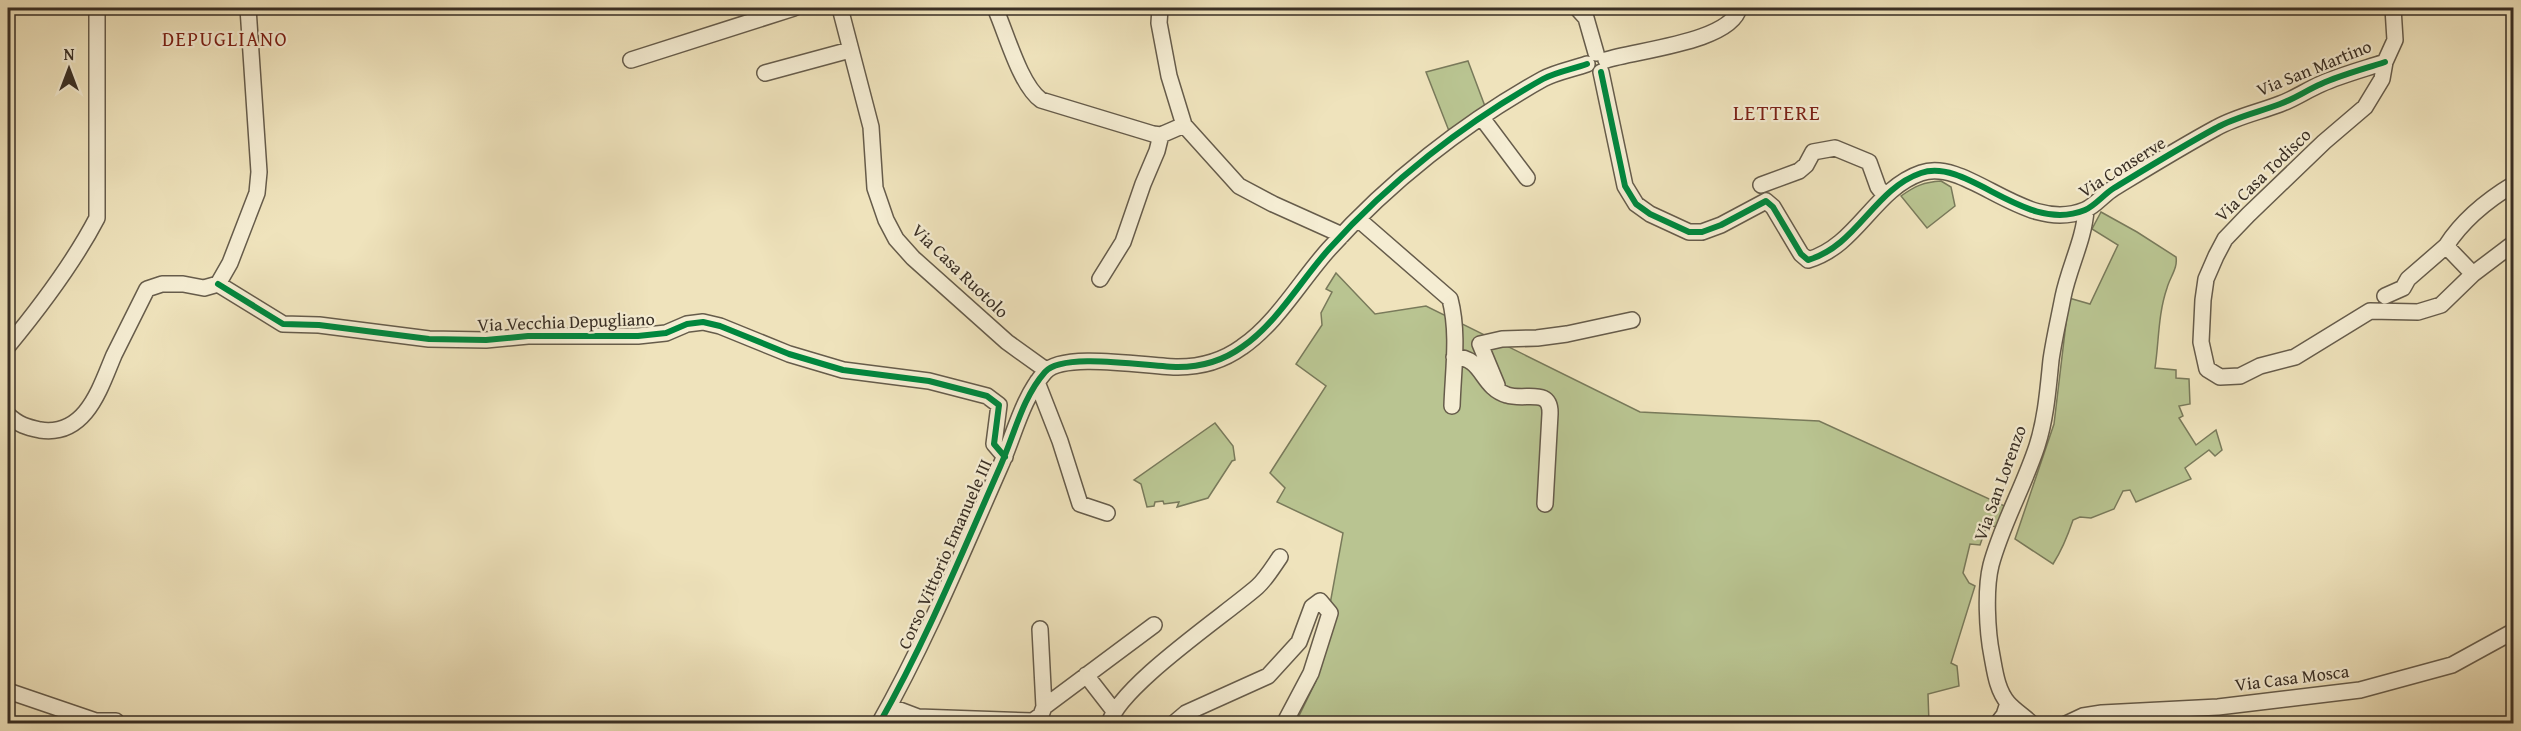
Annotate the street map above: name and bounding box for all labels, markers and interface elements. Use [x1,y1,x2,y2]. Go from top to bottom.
district label: DEPUGLIANO [162,24,288,53]
street label: Via San Martino [2252,32,2375,103]
north arrow [39,39,99,99]
text: N [64,42,75,66]
district label: LETTERE [1733,97,1821,128]
street label: Via Casa Todisco [2208,122,2317,228]
street label: Via Conserve [2073,129,2171,204]
street label: Via Casa Ruotolo [906,217,1015,324]
street label: Via Vecchia Depugliano [477,305,655,338]
street label: Via San Lorenzo [1966,421,2033,544]
street label: Corso Vittorio Emanuele III [890,454,999,653]
street label: Via Casa Mosca [2233,657,2351,698]

